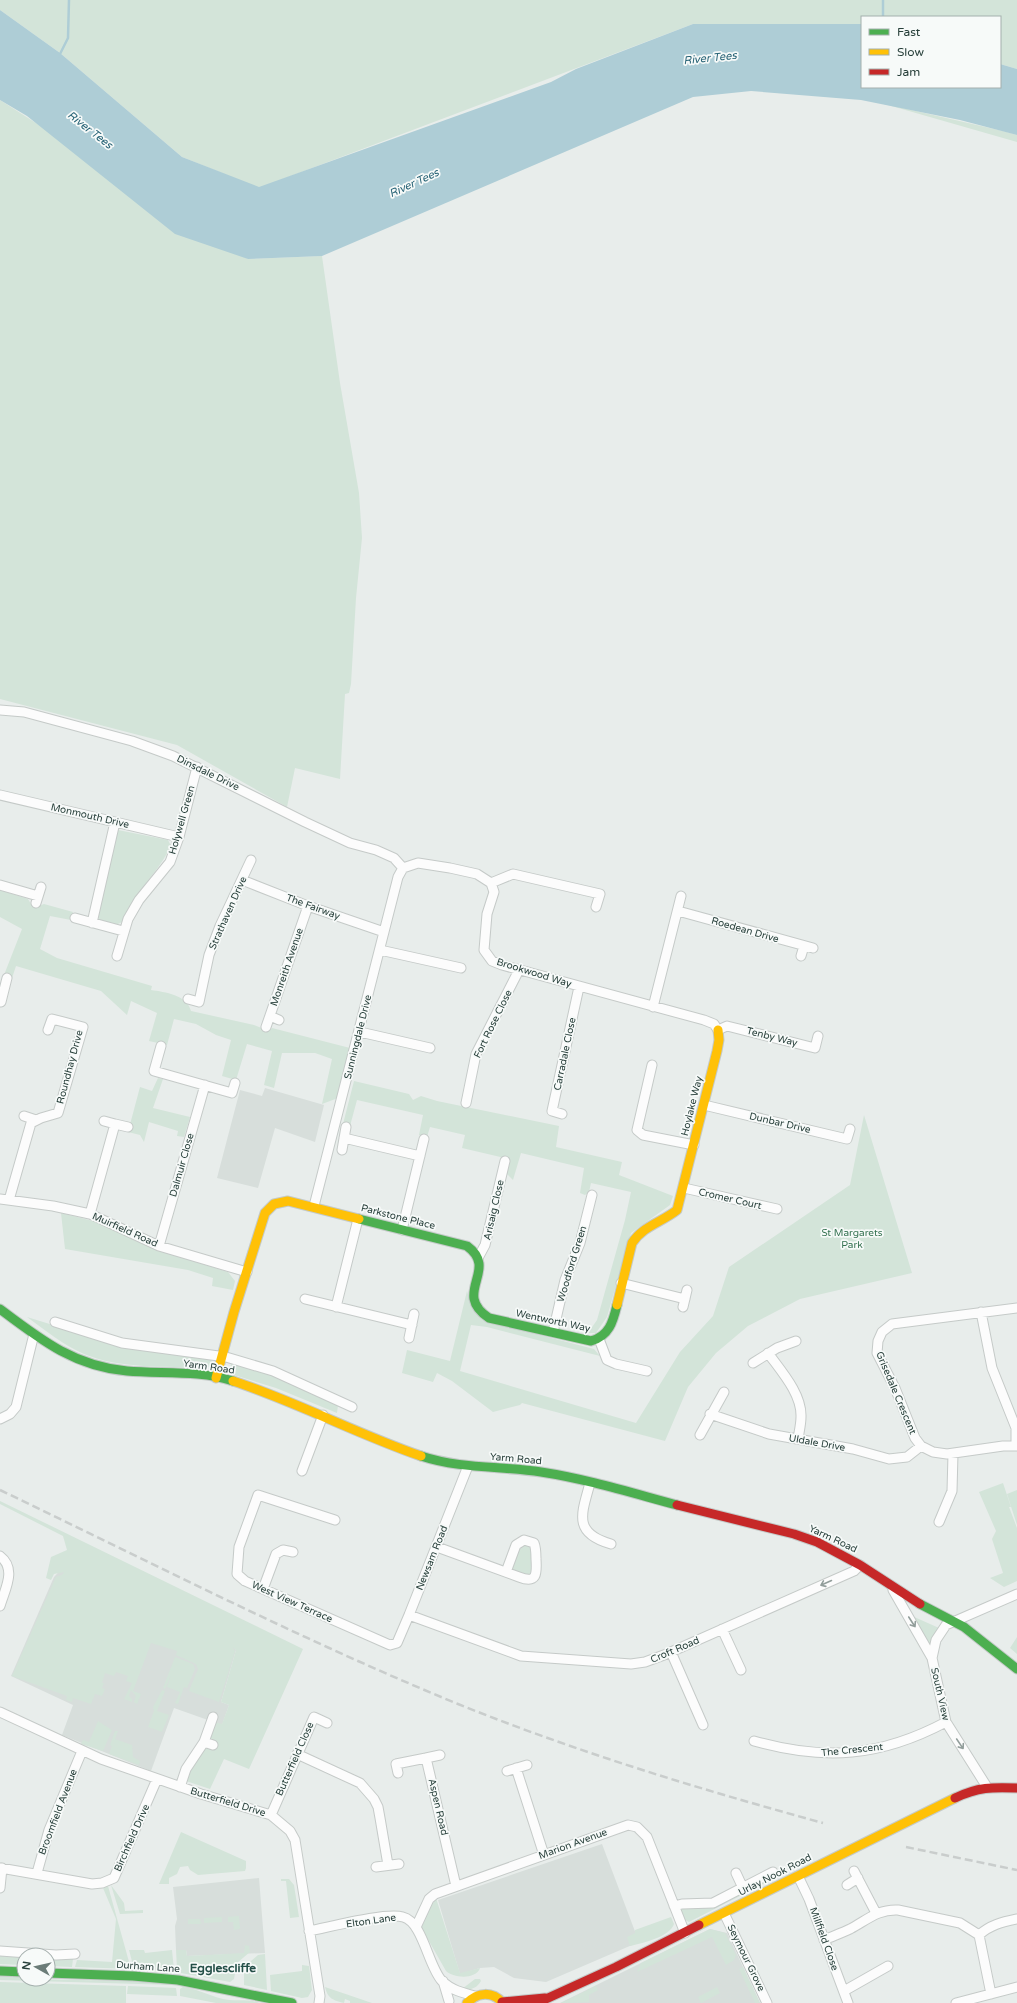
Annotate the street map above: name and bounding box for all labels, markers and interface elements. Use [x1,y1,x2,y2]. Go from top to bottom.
legend [861,16,1001,88]
text: Fast [897,25,921,39]
text: Slow [897,45,924,59]
water label: River Tees [683,49,738,67]
text: Jam [897,65,920,79]
water label: River Tees [65,108,116,152]
water label: River Tees [387,166,442,200]
street label: Dinsdale Drive [175,753,242,793]
street label: Holywell Green [166,784,198,856]
street label: Monmouth Drive [50,801,131,831]
street label: Strathaven Drive [207,874,250,951]
street label: The Fairway [284,892,342,922]
street label: Roedean Drive [710,915,781,945]
street label: Monreith Avenue [268,926,306,1008]
street label: Brookwood Way [495,956,573,990]
street label: Fort Rose Close [471,988,515,1060]
street label: Sunningdale Drive [342,993,374,1080]
street label: Carradale Close [551,1016,579,1092]
street label: Tenby Way [745,1025,799,1049]
street label: Roundhay Drive [54,1028,86,1105]
street label: Hoylake Way [679,1074,705,1137]
street label: Dunbar Drive [748,1110,812,1136]
street label: Dalmuir Close [167,1131,197,1198]
street label: Arisaig Close [481,1178,507,1241]
street label: Cromer Court [697,1186,763,1212]
street label: Parkstone Place [360,1202,437,1232]
street label: Muirfield Road [90,1210,160,1250]
street label: Woodford Green [555,1224,589,1304]
park label: St Margarets Park [821,1227,883,1251]
street label: Wentworth Way [515,1307,592,1335]
street label: Grisedale Crescent [873,1350,919,1436]
street label: Yarm Road [182,1357,236,1377]
street label: Uldale Drive [788,1432,847,1454]
street label: Yarm Road [490,1451,542,1467]
street label: Yarm Road [807,1523,859,1555]
street label: Newsam Road [414,1524,450,1592]
street label: West View Terrace [250,1579,335,1625]
one-way arrow [821,1580,833,1587]
one-way arrow [909,1616,917,1628]
street label: Croft Road [649,1634,701,1666]
street label: South View [928,1666,952,1722]
street label: Butterfield Close [273,1720,317,1798]
one-way arrow [955,1739,964,1750]
street label: The Crescent [820,1741,884,1759]
street label: Broomfield Avenue [36,1767,80,1857]
street label: Aspen Road [426,1777,450,1837]
street label: Butterfield Drive [189,1785,267,1819]
street label: Birchfield Drive [112,1802,152,1873]
street label: Marion Avenue [537,1826,609,1862]
street label: Urlay Nook Road [736,1851,814,1899]
street label: Millfield Close [807,1906,841,1973]
street label: Elton Lane [345,1911,397,1930]
street label: Seymour Grove [725,1923,768,1994]
north arrow [16,1947,56,1987]
street label: Durham Lane [116,1959,181,1975]
text: N [20,1960,34,1971]
district label: Egglescliffe [190,1961,256,1976]

